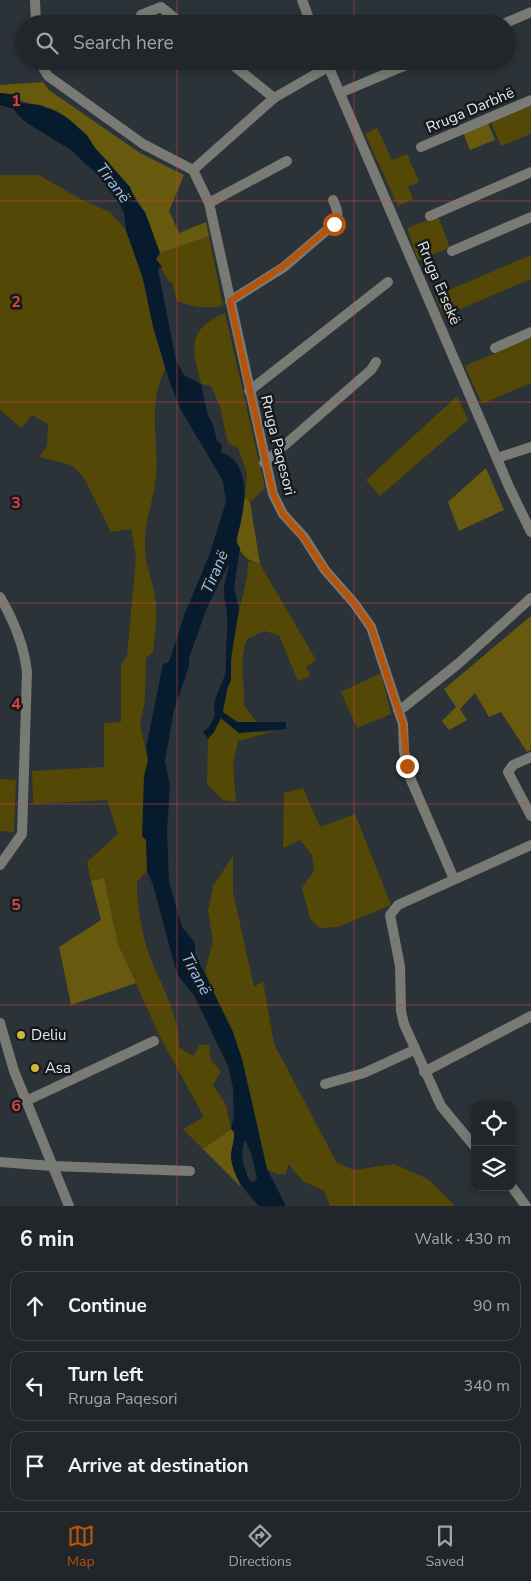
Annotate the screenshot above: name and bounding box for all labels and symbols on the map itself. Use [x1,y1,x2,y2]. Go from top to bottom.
street label: Rruga Darbhë [423,82,517,138]
text: 1 [11,90,21,112]
water label: Tiranë [91,158,136,208]
route start [323,213,346,236]
street label: Rruga Ersekë [412,238,466,328]
text: 2 [11,291,21,313]
street label: Rruga Paqesori [256,393,300,497]
text: 3 [11,492,21,514]
water label: Tiranë [196,547,234,597]
text: 4 [11,693,21,715]
route end [396,755,419,778]
text: 5 [11,894,21,916]
water label: Tiranë [176,949,217,999]
place label: Deliu [31,1025,66,1045]
marker: Deliu [15,1029,27,1041]
place label: Asa [45,1058,71,1078]
marker: Asa [29,1062,41,1074]
text: 6 [11,1095,21,1117]

